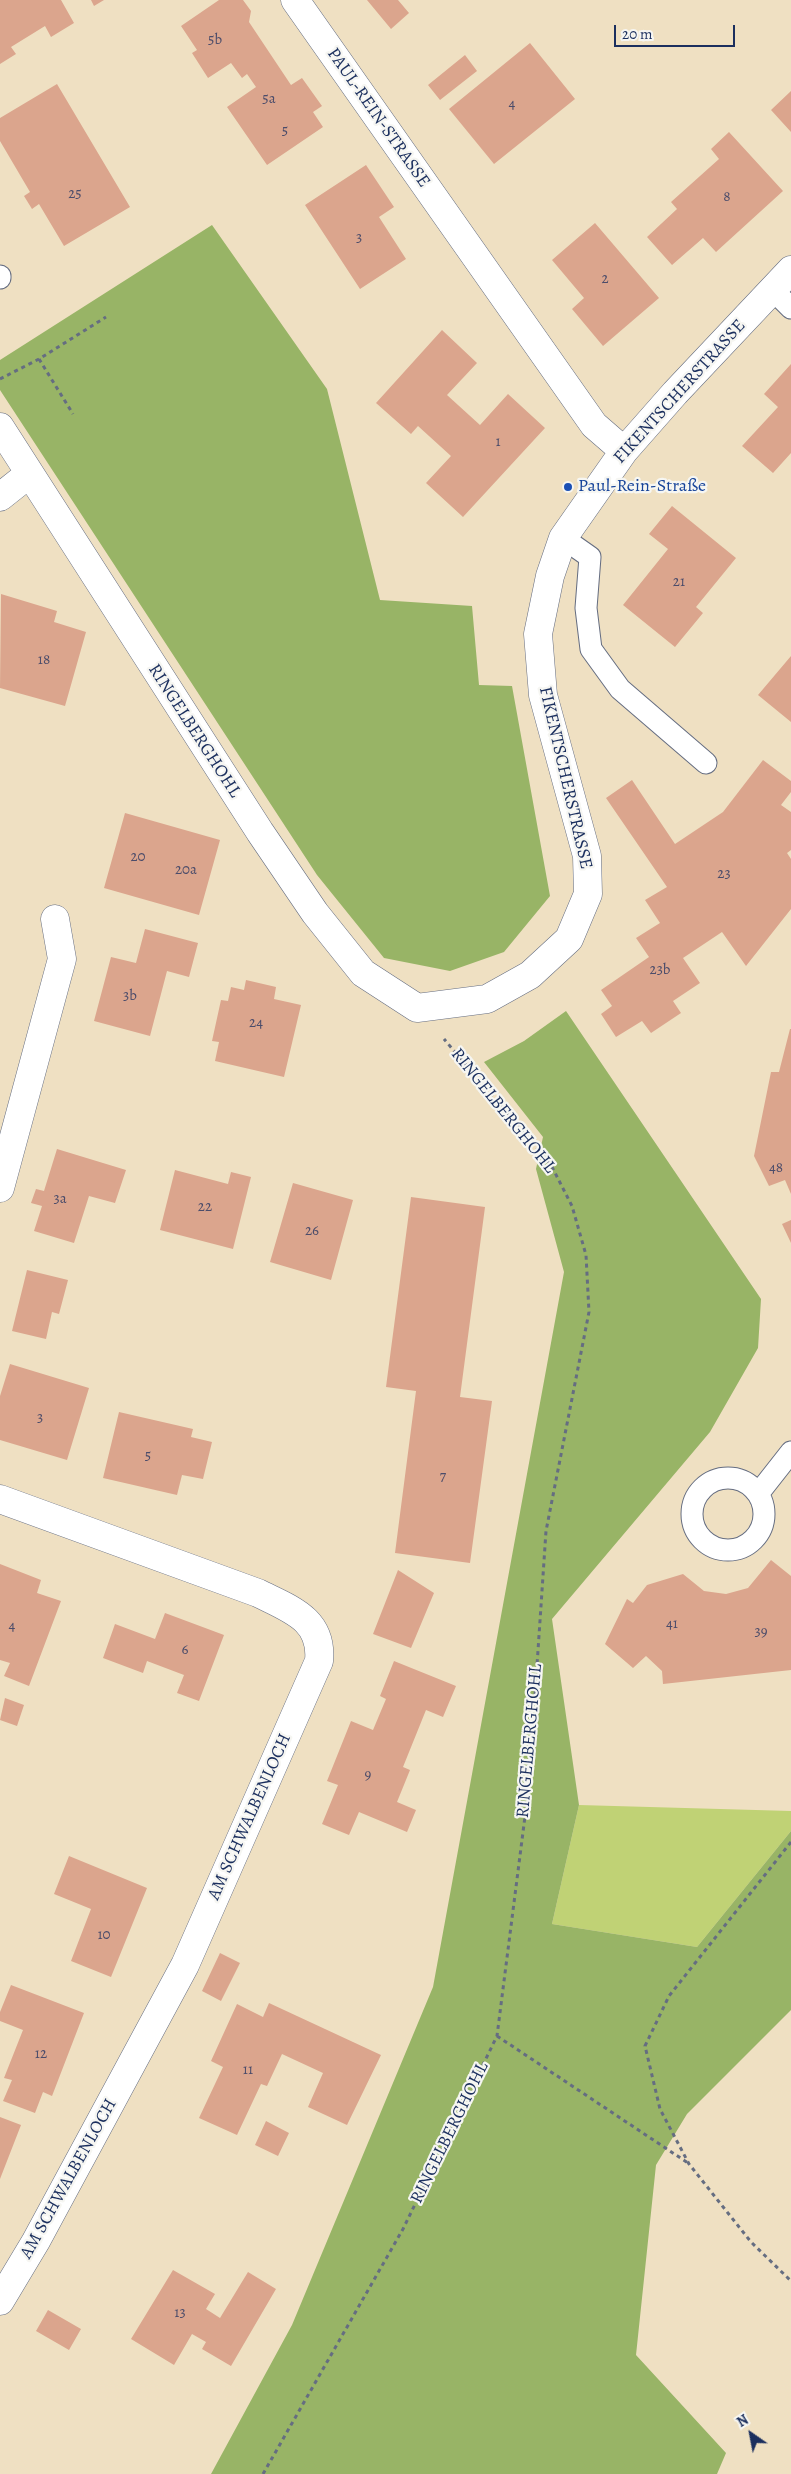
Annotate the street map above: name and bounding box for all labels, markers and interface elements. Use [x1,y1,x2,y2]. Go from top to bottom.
scale bar [616,15,737,47]
text: 20 m [622,24,653,44]
house number: 5b [208,31,222,49]
street label: PAUL-REIN-STRASSE [322,44,434,192]
house number: 5a [262,90,276,108]
house number: 4 [509,95,515,113]
house number: 5 [282,122,288,140]
house number: 25 [68,185,82,203]
house number: 8 [723,188,731,206]
house number: 3 [356,229,362,247]
house number: 2 [601,270,609,288]
street label: FIKENTSCHERSTRASSE [610,315,750,469]
house number: 1 [495,433,501,451]
place label: Paul-Rein-Straße [578,476,706,498]
marker: Paul-Rein-Straße [562,481,574,493]
house number: 21 [673,573,685,591]
house number: 18 [38,651,50,669]
street label: RINGELBERGHOHL [143,660,245,802]
street label: FIKENTSCHERSTRASSE [533,685,597,871]
house number: 20 [130,848,146,866]
house number: 20a [175,861,197,879]
house number: 23 [717,865,731,883]
house number: 23b [650,961,670,979]
house number: 3b [123,987,137,1005]
house number: 24 [249,1014,263,1032]
street label: RINGELBERGHOHL [446,1044,560,1178]
house number: 48 [769,1159,783,1177]
house number: 3a [53,1190,67,1208]
house number: 22 [198,1198,212,1216]
house number: 26 [305,1222,319,1240]
house number: 3 [37,1409,43,1427]
house number: 5 [145,1447,151,1465]
house number: 7 [440,1468,446,1486]
house number: 41 [666,1615,678,1633]
house number: 4 [9,1617,15,1635]
house number: 39 [754,1623,768,1641]
house number: 6 [182,1641,188,1659]
street label: RINGELBERGHOHL [512,1663,548,1819]
street label: AM SCHWALBENLOCH [204,1731,296,1903]
house number: 9 [365,1766,371,1784]
house number: 10 [97,1926,111,1944]
house number: 12 [35,2045,47,2063]
street label: RINGELBERGHOHL [406,2059,494,2207]
house number: 11 [243,2061,253,2079]
street label: AM SCHWALBENLOCH [16,2095,122,2263]
house number: 13 [174,2304,186,2322]
north arrow [726,2409,776,2459]
text: N [733,2410,752,2432]

